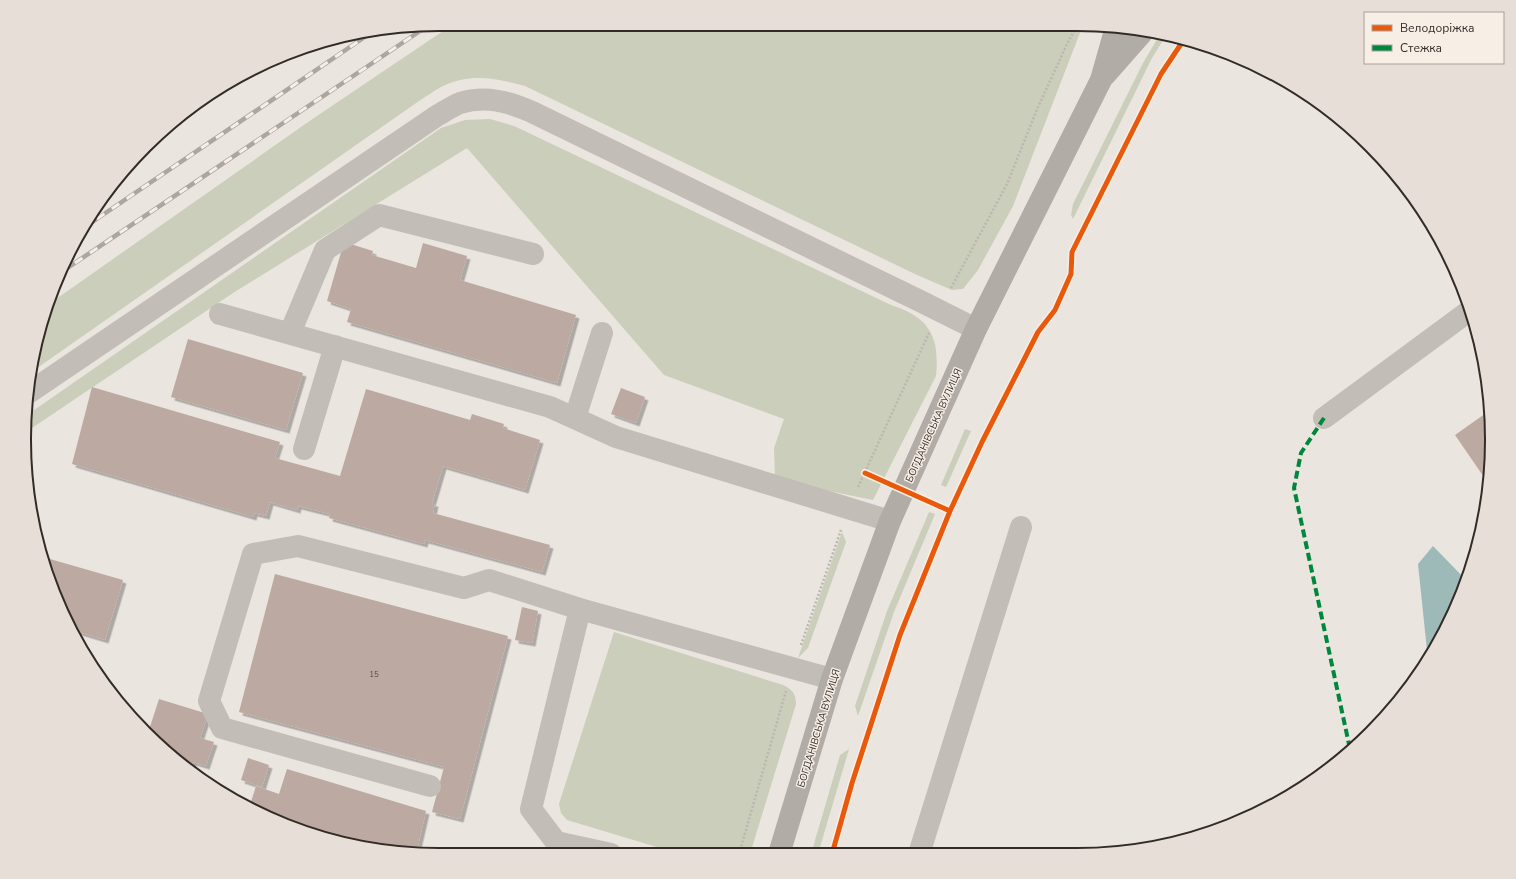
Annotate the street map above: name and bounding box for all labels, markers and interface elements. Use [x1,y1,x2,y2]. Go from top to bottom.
legend [1364,12,1504,64]
text: Велодоріжка [1400,20,1474,36]
text: Стежка [1400,40,1442,56]
street label: БОГДАНІВСЬКА ВУЛИЦЯ [902,366,965,485]
street label: БОГДАНІВСЬКА ВУЛИЦЯ [794,667,844,789]
house number: 15 [369,669,379,680]

